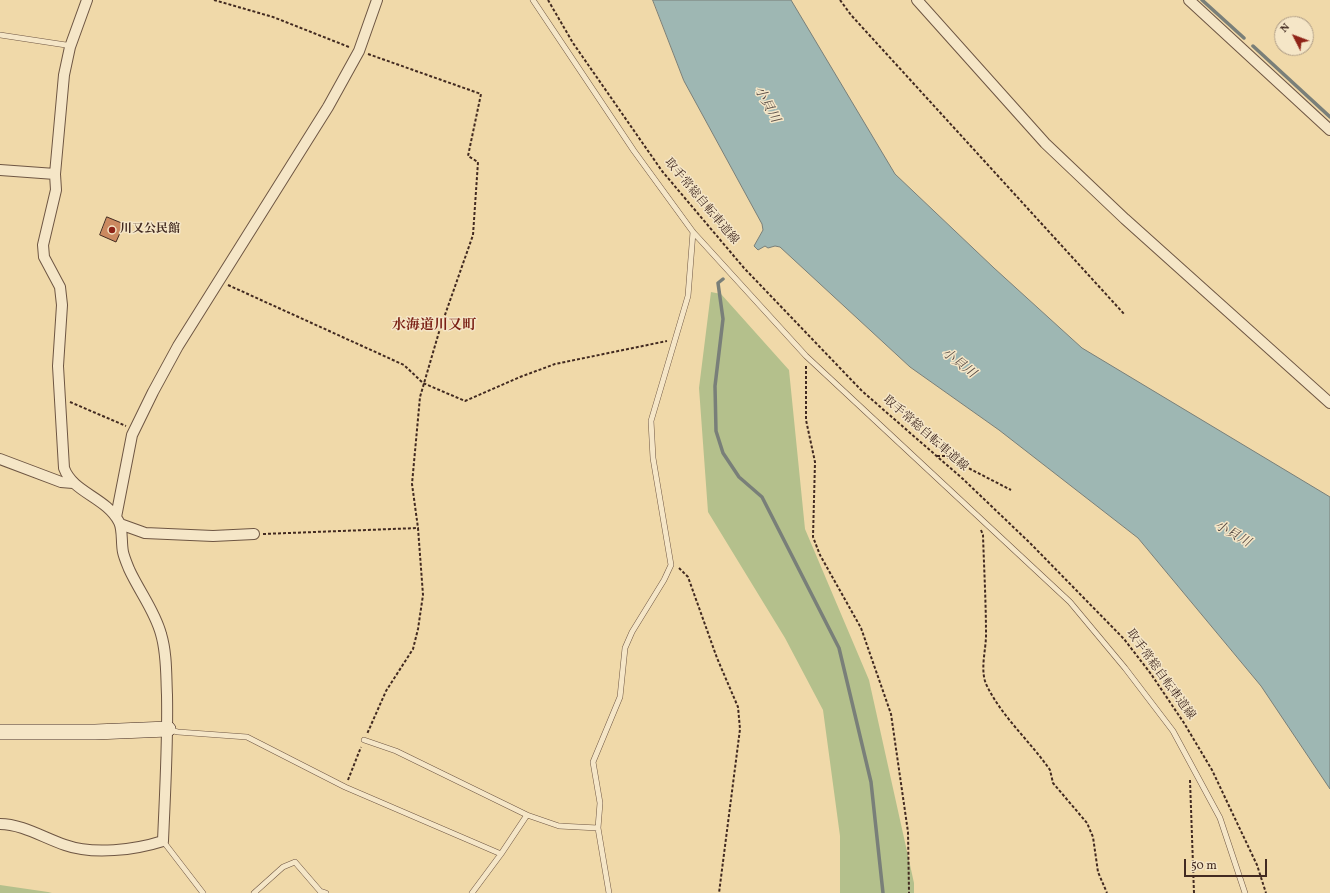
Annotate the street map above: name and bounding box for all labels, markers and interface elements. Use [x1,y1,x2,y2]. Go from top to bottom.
north arrow [1274,16,1314,56]
text: N [1277,20,1294,36]
water label: 小貝川 [750,84,782,126]
street label: 取手常総自転車道線 [661,156,741,248]
place label: 川又公民館 [120,223,180,237]
marker: 川又公民館 [107,225,117,235]
district label: 水海道川又町 [392,318,476,334]
water label: 小貝川 [938,346,978,382]
street label: 取手常総自転車道線 [880,393,970,475]
water label: 小貝川 [1211,518,1253,552]
street label: 取手常総自転車道線 [1122,627,1198,723]
scale bar [1186,851,1269,877]
text: 50 m [1191,858,1217,874]

